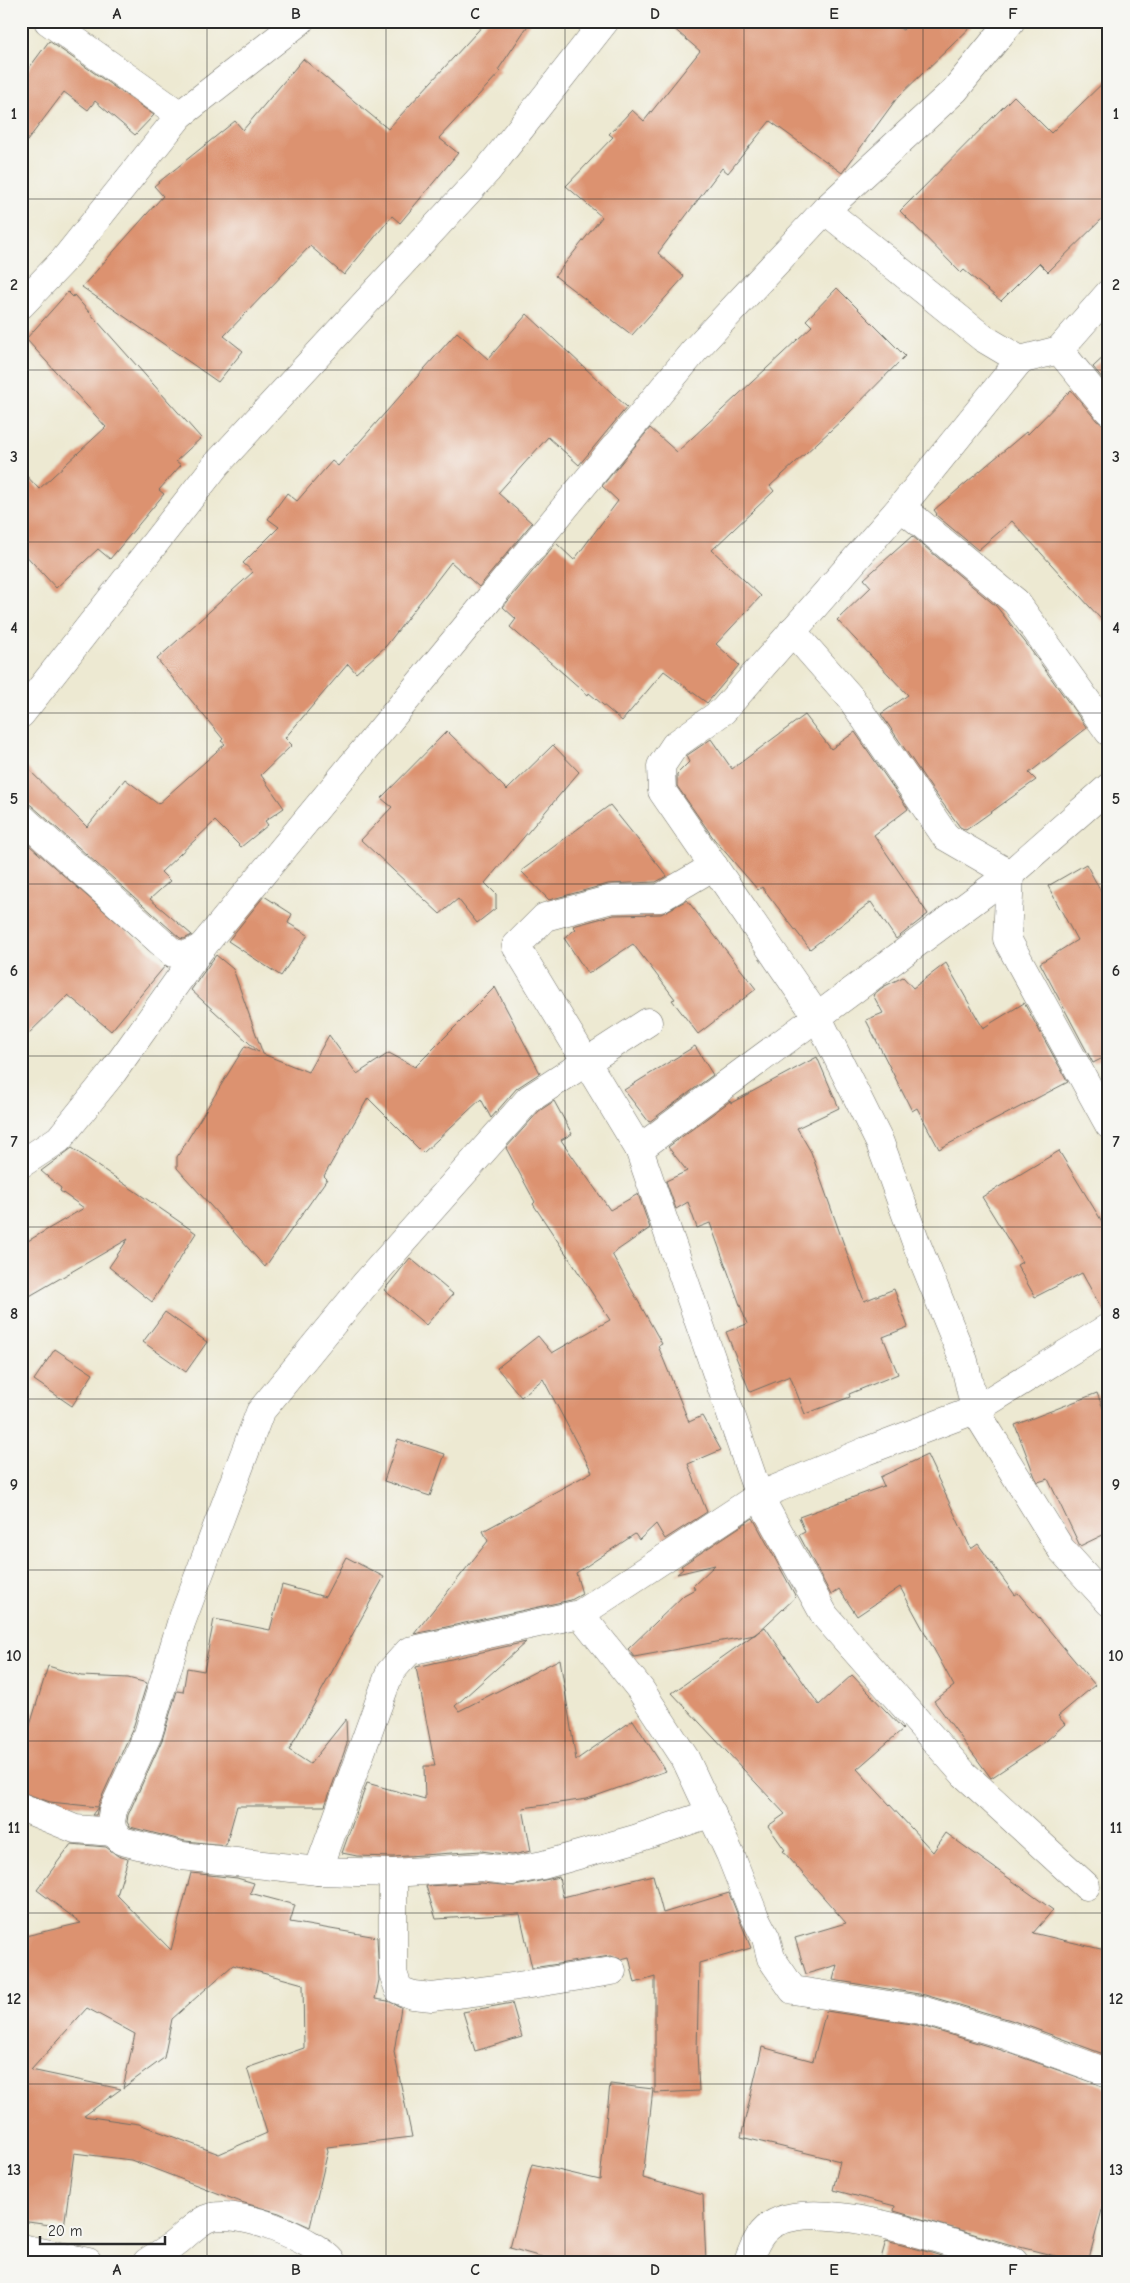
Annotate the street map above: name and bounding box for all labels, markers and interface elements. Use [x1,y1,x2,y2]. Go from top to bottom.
text: A [113,5,122,23]
text: B [291,5,301,23]
text: C [470,5,480,23]
text: D [650,5,660,23]
text: E [829,5,839,23]
text: F [1008,5,1018,23]
text: 1 [11,105,17,123]
text: 1 [1113,105,1119,123]
text: 2 [10,276,18,294]
text: 2 [1112,276,1120,294]
text: 3 [10,448,18,466]
text: 3 [1112,448,1120,466]
text: 4 [10,619,18,637]
text: 4 [1112,619,1120,637]
text: 5 [10,790,18,808]
text: 5 [1112,790,1120,808]
text: 6 [10,962,18,980]
text: 6 [1112,962,1120,980]
text: 7 [10,1133,18,1151]
text: 7 [1112,1133,1120,1151]
text: 8 [10,1305,18,1323]
text: 8 [1112,1305,1120,1323]
text: 9 [10,1476,18,1494]
text: 9 [1112,1476,1120,1494]
text: 10 [6,1647,22,1665]
text: 10 [1108,1647,1124,1665]
text: 11 [8,1819,20,1837]
text: 11 [1110,1819,1122,1837]
text: 12 [7,1990,21,2008]
text: 12 [1109,1990,1123,2008]
text: 13 [7,2161,21,2179]
text: 13 [1109,2161,1123,2179]
scale bar [40,2213,165,2245]
text: 20 m [48,2222,82,2240]
text: A [113,2261,122,2279]
text: B [291,2261,301,2279]
text: C [470,2261,480,2279]
text: D [650,2261,660,2279]
text: E [829,2261,839,2279]
text: F [1008,2261,1018,2279]

